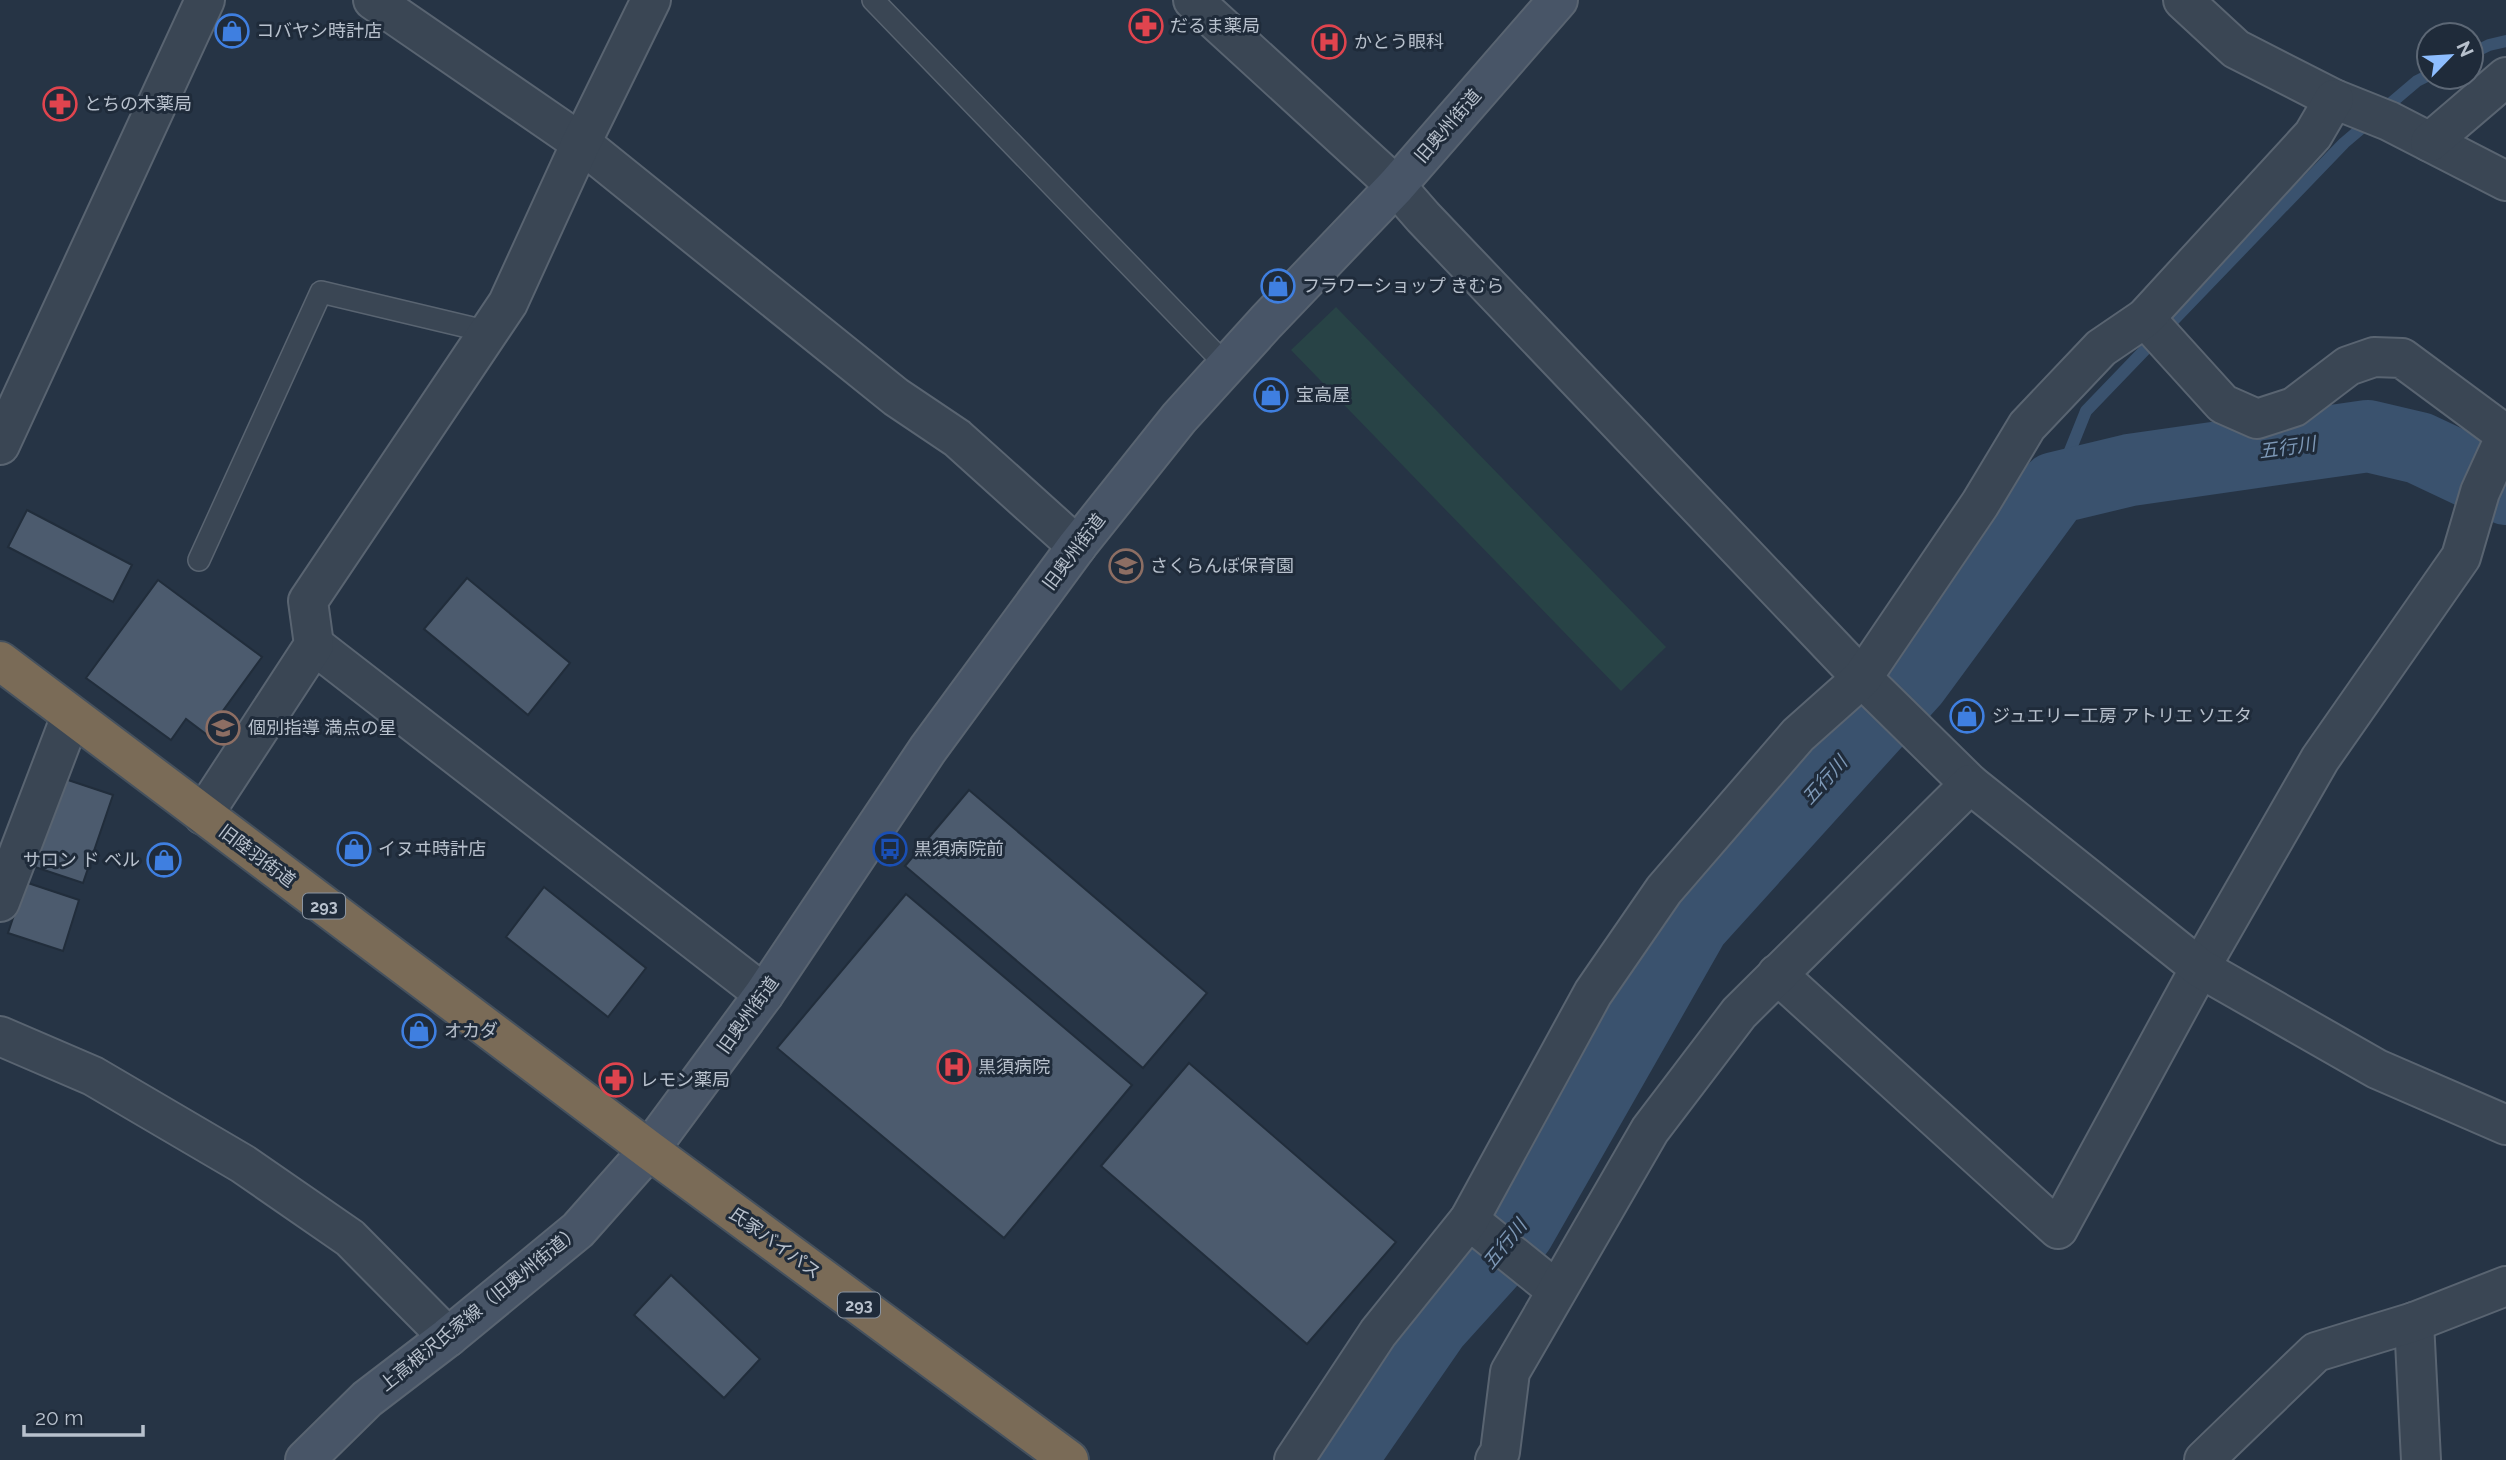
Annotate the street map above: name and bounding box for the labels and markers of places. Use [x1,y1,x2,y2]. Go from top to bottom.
pharmacy icon: だるま薬局 [1127,7,1165,45]
shop icon: コバヤシ時計店 [213,12,251,50]
place label: だるま薬局 [1170,15,1260,36]
place label: コバヤシ時計店 [256,20,382,41]
hospital icon: かとう眼科 [1310,23,1348,61]
place label: かとう眼科 [1354,31,1444,52]
pharmacy icon: とちの木薬局 [41,85,79,123]
place label: とちの木薬局 [84,93,192,114]
shop icon: フラワーショップ きむら [1259,267,1297,305]
place label: フラワーショップ きむら [1302,275,1504,296]
shop icon: 宝高屋 [1252,376,1290,414]
place label: 宝高屋 [1296,384,1350,405]
school or university icon: さくらんぼ保育園 [1107,547,1145,585]
place label: さくらんぼ保育園 [1150,555,1294,576]
shop icon: ジュエリー工房 アトリエ ソエタ [1948,697,1986,735]
place label: ジュエリー工房 アトリエ ソエタ [1992,705,2252,726]
school or university icon: 個別指導 満点の星 [204,709,242,747]
place label: 個別指導 満点の星 [248,717,397,738]
shop icon: イヌヰ時計店 [335,830,373,868]
bus stop icon: 黒須病院前 [871,830,909,868]
place label: イヌヰ時計店 [378,838,486,859]
place label: 黒須病院前 [914,838,1004,859]
shop icon: サロン ド ベル [145,841,183,879]
place label: サロン ド ベル [23,849,140,870]
shop icon: オカダ [400,1012,438,1050]
place label: オカダ [444,1020,498,1041]
hospital icon: 黒須病院 [935,1048,973,1086]
place label: 黒須病院 [978,1056,1050,1077]
pharmacy icon: レモン薬局 [597,1061,635,1099]
place label: レモン薬局 [640,1069,730,1090]

